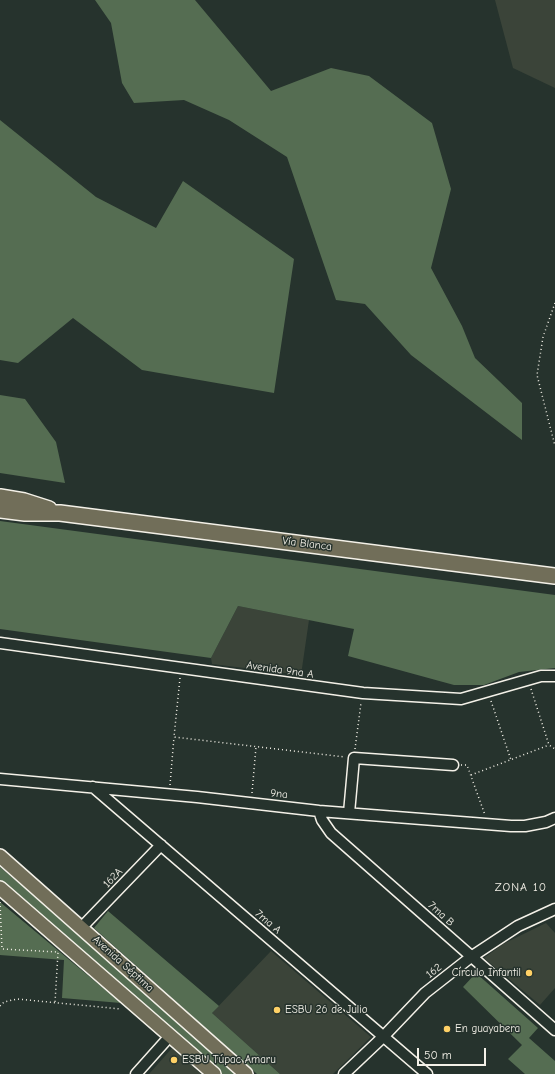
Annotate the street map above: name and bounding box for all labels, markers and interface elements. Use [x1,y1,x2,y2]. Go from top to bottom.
street label: Vía Blanca [282,534,332,554]
street label: Avenida 9na A [246,659,314,681]
street label: 9na [270,787,288,801]
street label: 162A [100,865,126,891]
district label: ZONA 10 [495,881,547,895]
street label: 7ma B [425,899,457,929]
street label: 7ma A [252,907,284,937]
street label: Avenida Séptima [90,933,156,995]
street label: 162 [424,961,444,981]
place label: Círculo Infantil [452,966,521,980]
marker: Círculo Infantil [524,968,534,978]
place label: ESBU 26 de Julio [285,1003,368,1017]
marker: ESBU 26 de Julio [272,1005,282,1015]
place label: En guayabera [455,1022,520,1036]
marker: En guayabera [442,1024,452,1034]
scale bar [419,1040,488,1066]
text: 50 m [424,1048,452,1062]
place label: ESBU Túpac Amaru [182,1053,276,1067]
marker: ESBU Túpac Amaru [169,1055,179,1065]

